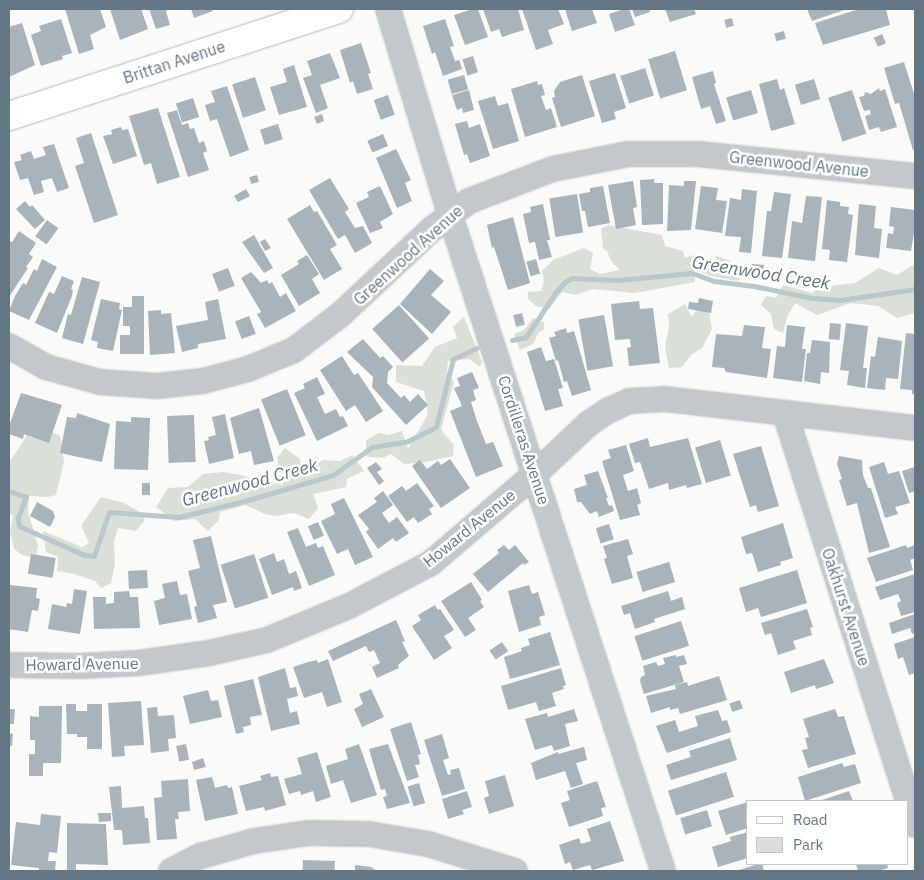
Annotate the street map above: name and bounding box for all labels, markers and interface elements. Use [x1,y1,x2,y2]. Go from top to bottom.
street label: Brittan Avenue [121,36,227,88]
street label: Greenwood Avenue [728,147,870,181]
street label: Greenwood Avenue [350,201,466,309]
water label: Greenwood Creek [690,251,832,295]
street label: Cordilleras Avenue [494,373,554,507]
water label: Greenwood Creek [180,455,320,511]
street label: Howard Avenue [419,485,519,571]
street label: Oakhurst Avenue [818,546,874,668]
street label: Howard Avenue [25,653,139,675]
legend [746,800,909,865]
text: Road [793,810,828,829]
text: Park [793,835,823,854]

